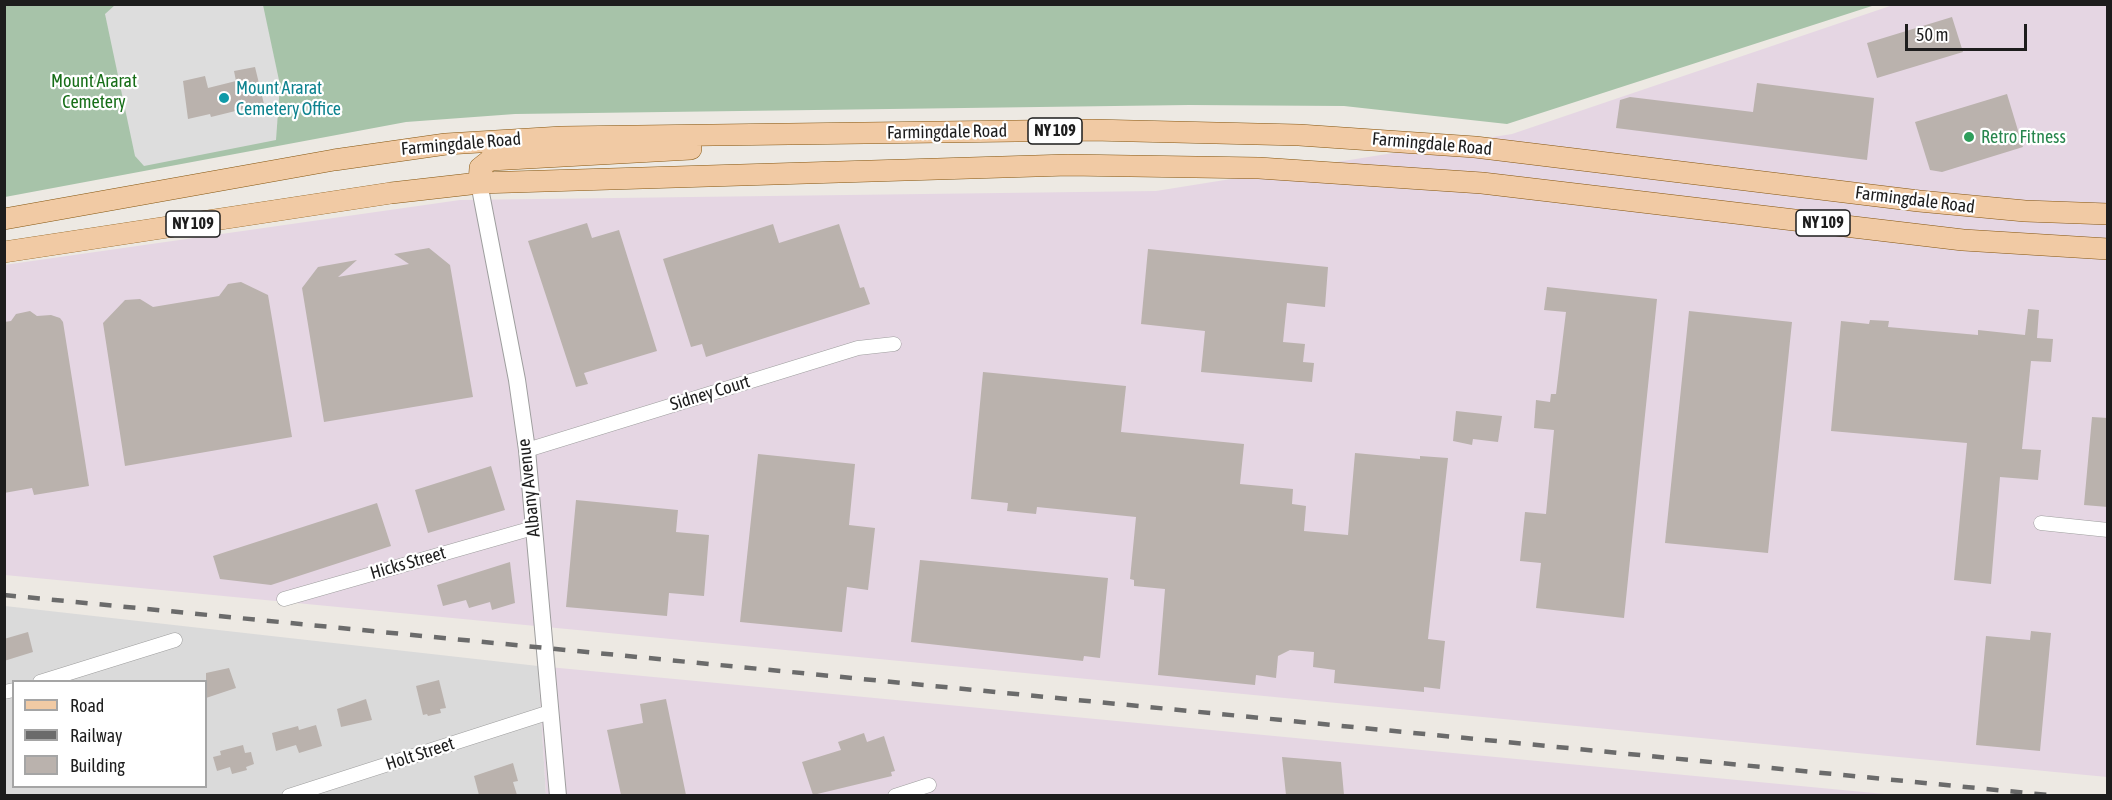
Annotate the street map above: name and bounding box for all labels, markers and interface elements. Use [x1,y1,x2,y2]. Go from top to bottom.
scale bar [1908,12,2030,50]
text: 50 m [1916,24,1948,45]
park label: Mount Ararat Cemetery [51,70,137,112]
place label: Mount Ararat Cemetery Office [236,77,341,119]
marker: Mount Ararat Cemetery Office [217,91,231,105]
road number: NY 109 [1028,118,1082,144]
street label: Farmingdale Road [887,120,1007,144]
place label: Retro Fitness [1981,126,2066,148]
street label: Farmingdale Road [400,128,522,160]
street label: Farmingdale Road [1371,128,1493,160]
marker: Retro Fitness [1962,130,1976,144]
street label: Farmingdale Road [1854,182,1976,218]
road number: NY 109 [1796,210,1850,236]
road number: NY 109 [166,211,220,237]
street label: Sidney Court [667,371,753,415]
street label: Albany Avenue [513,438,545,538]
street label: Hicks Street [368,542,448,584]
legend [12,680,207,788]
text: Road [70,695,104,716]
text: Railway [70,725,122,746]
street label: Holt Street [383,733,457,775]
text: Building [70,755,125,776]

